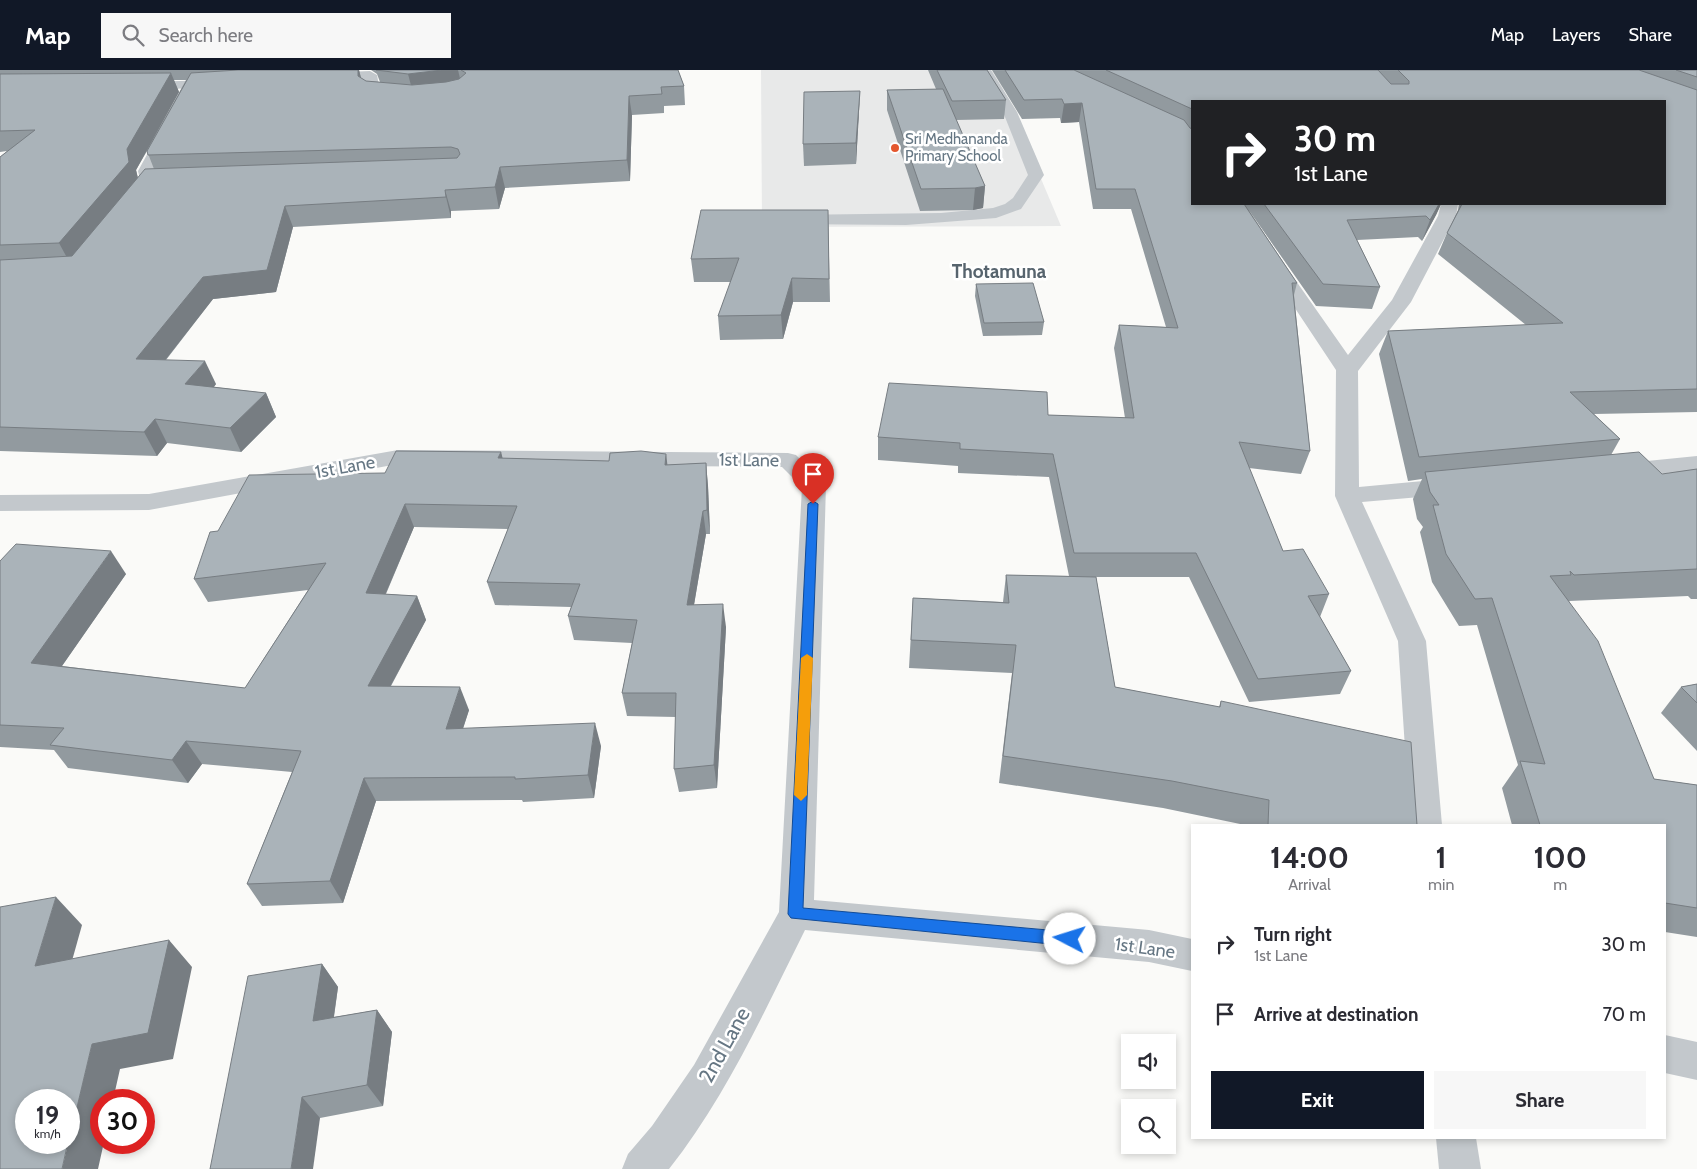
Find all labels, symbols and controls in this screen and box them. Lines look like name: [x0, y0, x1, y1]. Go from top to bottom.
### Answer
search box: [101, 13, 451, 58]
text: Map: [25, 21, 71, 50]
icon: search: [119, 21, 147, 49]
text: Search here: [159, 24, 253, 47]
text: Map: [1491, 24, 1524, 46]
text: Layers: [1552, 24, 1601, 46]
text: Share: [1629, 24, 1672, 46]
text: 30 m: [1294, 117, 1376, 160]
icon: right: [1211, 120, 1276, 185]
place label: Sri Medhananda Primary School: [905, 130, 1009, 165]
marker: Sri Medhananda Primary School: [889, 142, 901, 154]
text: 1st Lane: [1294, 160, 1368, 187]
district label: Thotamuna: [952, 260, 1047, 283]
street label: 1st Lane: [719, 448, 779, 472]
street label: 1st Lane: [313, 451, 377, 483]
pin: [792, 453, 834, 504]
icon: arrive: [799, 460, 827, 488]
text: 14:00: [1270, 839, 1349, 876]
text: 1: [1436, 839, 1447, 876]
text: 100: [1533, 839, 1587, 876]
text: Arrival: [1288, 875, 1331, 894]
text: min: [1428, 875, 1454, 894]
text: m: [1553, 875, 1567, 894]
position arrow: [1043, 912, 1095, 964]
text: Turn right: [1254, 923, 1332, 946]
icon: right: [1211, 930, 1239, 958]
street label: 1st Lane: [1114, 933, 1176, 963]
text: 30 m: [1602, 933, 1646, 956]
text: 1st Lane: [1254, 946, 1308, 965]
icon: arrive: [1211, 1000, 1239, 1028]
street label: 2nd Lane: [693, 1003, 755, 1087]
text: Arrive at destination: [1254, 1003, 1418, 1026]
text: 70 m: [1602, 1003, 1646, 1026]
map controls: [1121, 1034, 1176, 1154]
button: sound: [1121, 1034, 1176, 1089]
button: Exit: [1211, 1071, 1424, 1129]
button: Share: [1434, 1071, 1646, 1129]
speed limit sign: 30: [90, 1089, 155, 1154]
button: search: [1121, 1099, 1176, 1154]
text: 19: [36, 1100, 59, 1130]
text: km/h: [34, 1126, 61, 1141]

